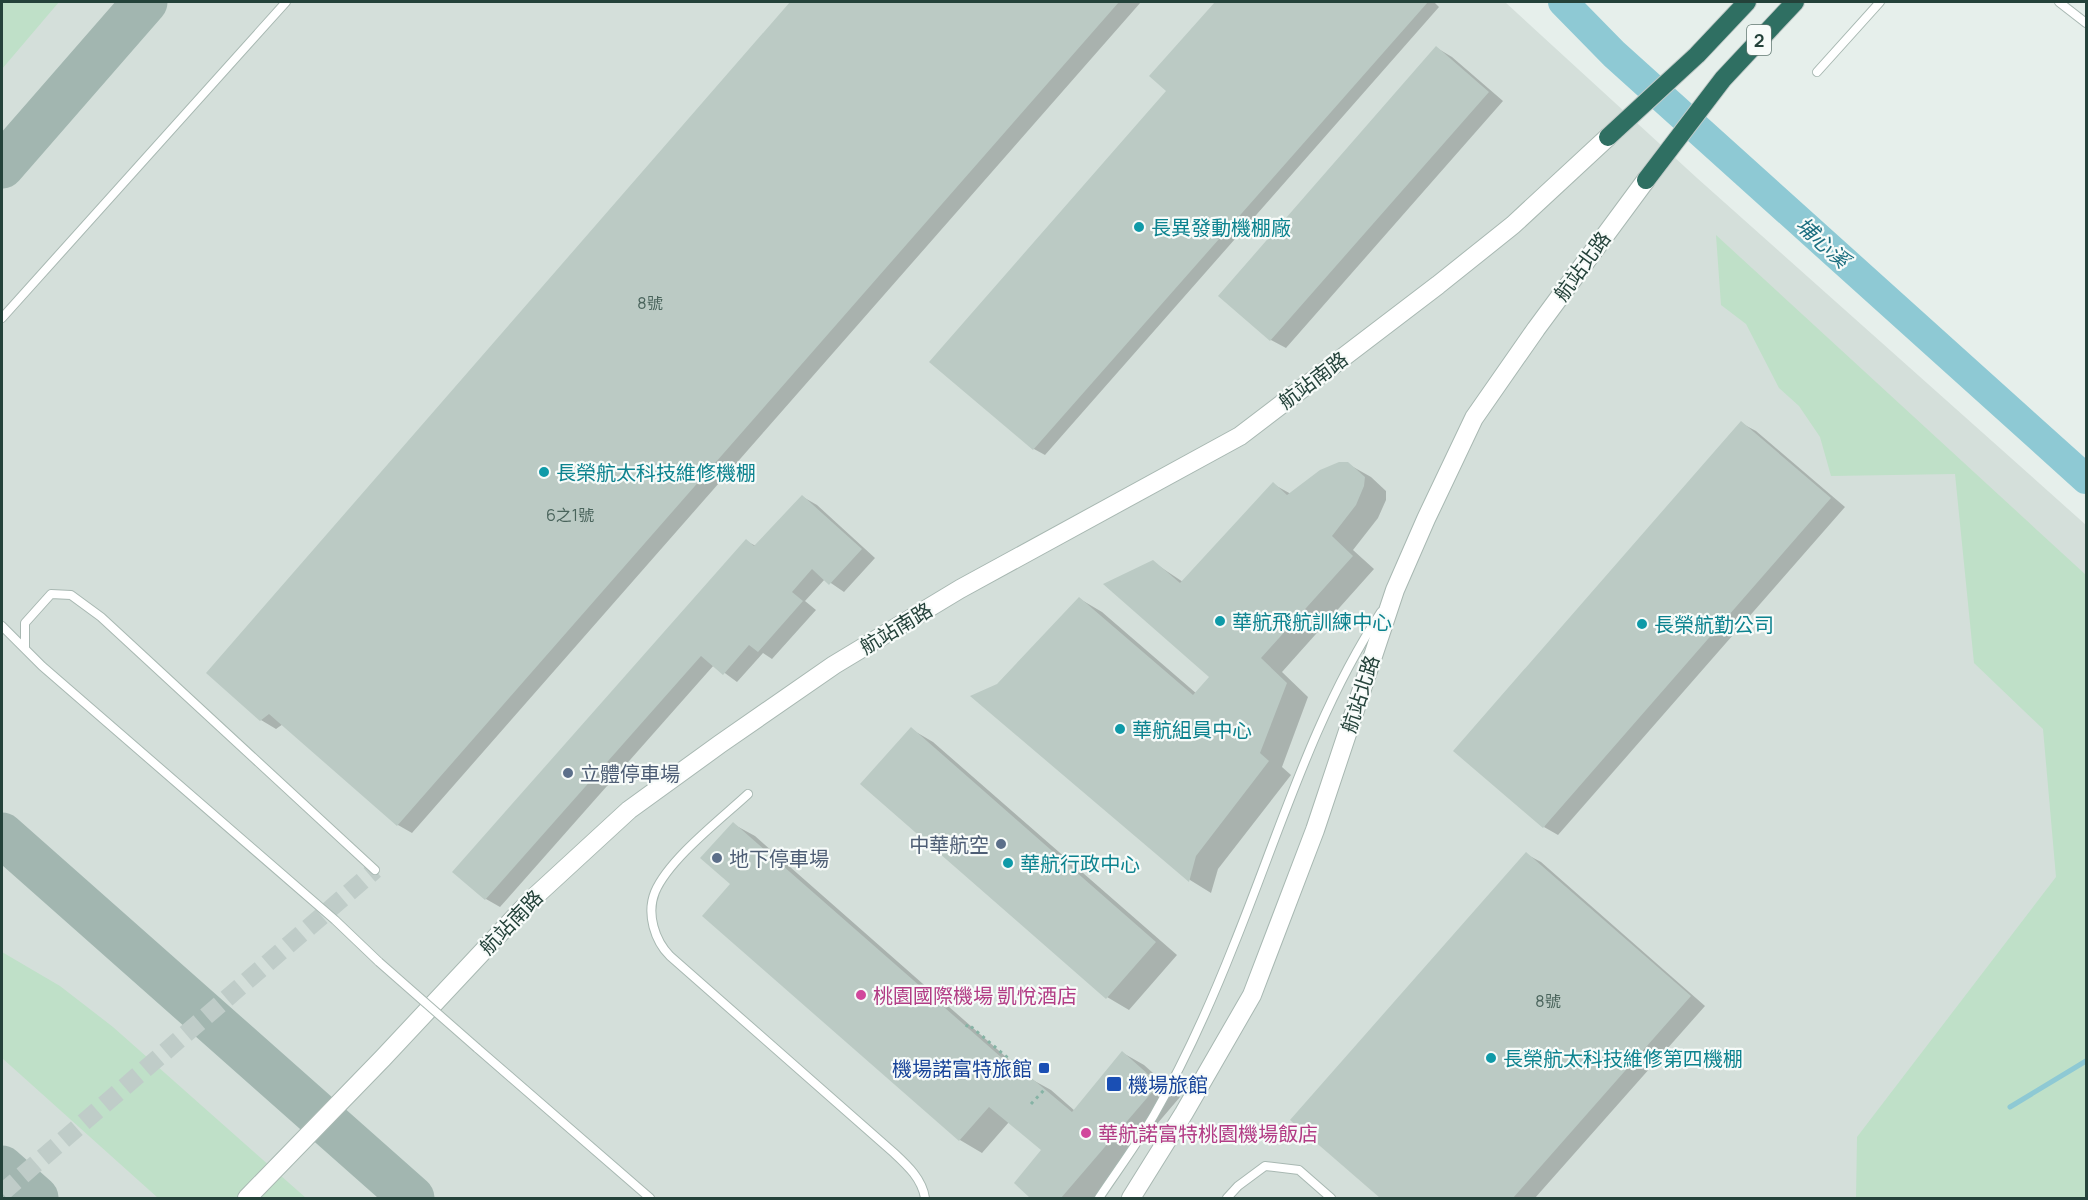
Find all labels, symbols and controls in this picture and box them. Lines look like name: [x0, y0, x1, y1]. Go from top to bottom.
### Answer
road number: 2: [1747, 25, 1771, 55]
water label: 埔心溪: [1790, 211, 1858, 275]
place label: 長異發動機棚廠: [1151, 214, 1291, 241]
marker: 長異發動機棚廠: [1132, 220, 1146, 234]
street label: 航站北路: [1548, 226, 1616, 306]
house number: 8號: [637, 292, 663, 314]
street label: 航站南路: [1273, 345, 1353, 415]
place label: 長榮航太科技維修機棚: [556, 459, 756, 486]
marker: 長榮航太科技維修機棚: [537, 465, 551, 479]
house number: 6之1號: [546, 504, 594, 526]
street label: 航站南路: [855, 596, 937, 660]
place label: 華航飛航訓練中心: [1232, 608, 1392, 635]
place label: 長榮航勤公司: [1654, 611, 1774, 638]
marker: 華航飛航訓練中心: [1213, 614, 1227, 628]
marker: 長榮航勤公司: [1635, 617, 1649, 631]
street label: 航站北路: [1335, 652, 1385, 736]
place label: 華航組員中心: [1132, 716, 1252, 743]
marker: 華航組員中心: [1113, 722, 1127, 736]
place label: 立體停車場: [580, 760, 680, 787]
marker: 立體停車場: [561, 766, 575, 780]
place label: 中華航空: [909, 831, 989, 858]
marker: 中華航空: [994, 837, 1008, 851]
place label: 地下停車場: [729, 845, 829, 872]
place label: 華航行政中心: [1020, 850, 1140, 877]
marker: 地下停車場: [710, 851, 724, 865]
marker: 華航行政中心: [1001, 856, 1015, 870]
street label: 航站南路: [474, 884, 548, 960]
place label: 桃園國際機場 凱悅酒店: [873, 982, 1077, 1009]
marker: 桃園國際機場 凱悅酒店: [854, 988, 868, 1002]
house number: 8號: [1535, 990, 1561, 1012]
place label: 長榮航太科技維修第四機棚: [1503, 1045, 1743, 1072]
marker: 長榮航太科技維修第四機棚: [1484, 1051, 1498, 1065]
place label: 機場諾富特旅館: [892, 1055, 1032, 1082]
marker: 機場諾富特旅館: [1037, 1061, 1051, 1075]
place label: 機場旅館: [1128, 1071, 1208, 1098]
marker: 機場旅館: [1105, 1075, 1123, 1093]
place label: 華航諾富特桃園機場飯店: [1098, 1120, 1318, 1147]
marker: 華航諾富特桃園機場飯店: [1079, 1126, 1093, 1140]

